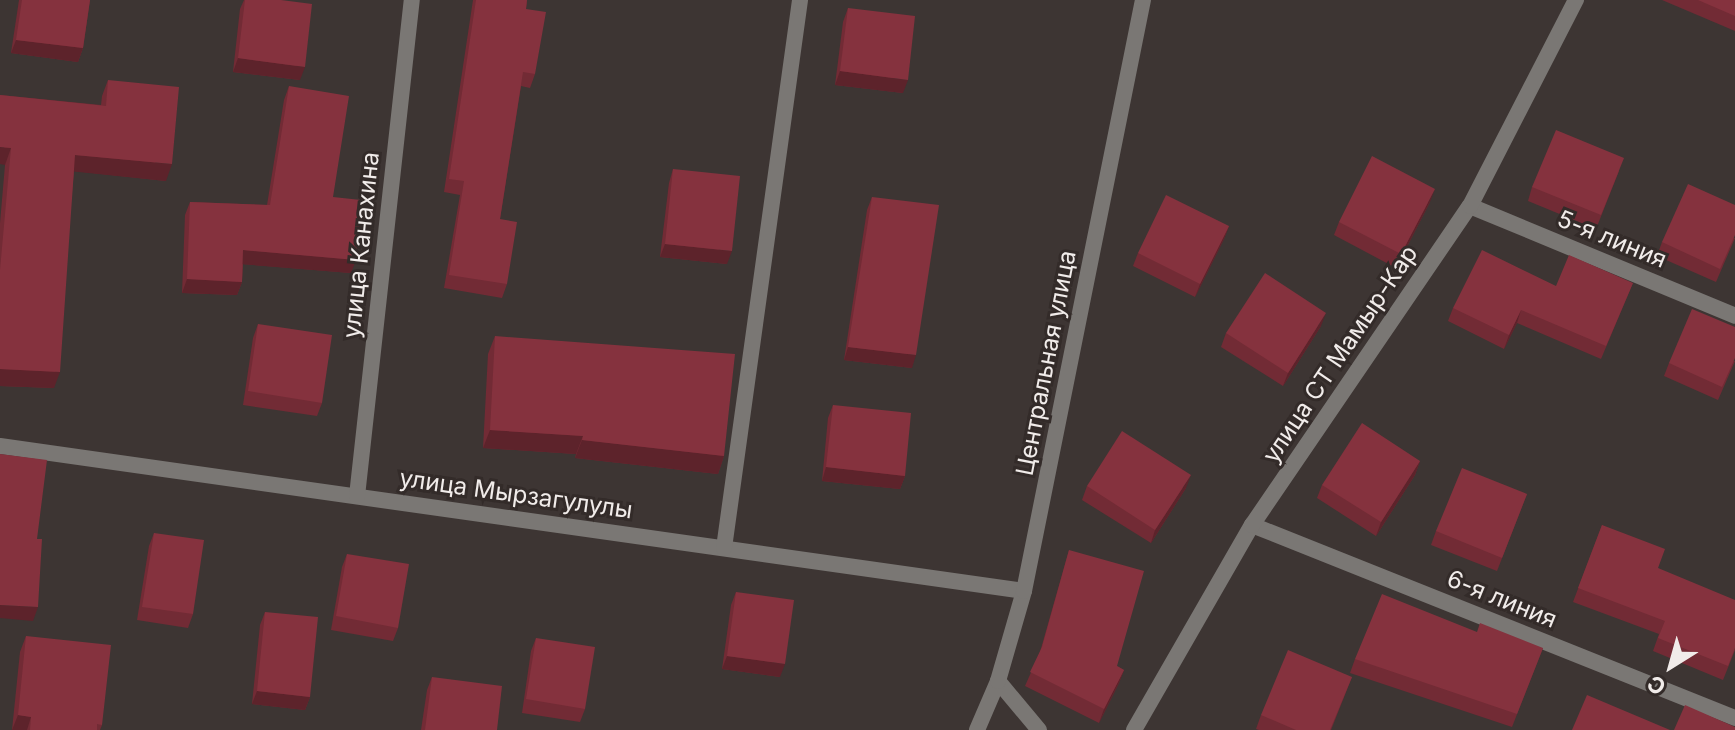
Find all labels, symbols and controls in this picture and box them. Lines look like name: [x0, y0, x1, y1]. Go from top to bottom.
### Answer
street label: улица Канахина: [337, 150, 385, 340]
street label: 5-я линия: [1553, 204, 1671, 274]
street label: улица СТ Мамыр-Кар: [1256, 240, 1424, 468]
street label: Центральная улица: [1010, 248, 1082, 478]
street label: улица Мырзагулулы: [398, 463, 634, 525]
street label: 6-я линия: [1443, 564, 1561, 634]
north arrow: [1631, 626, 1711, 706]
text: С: [1642, 670, 1671, 700]

